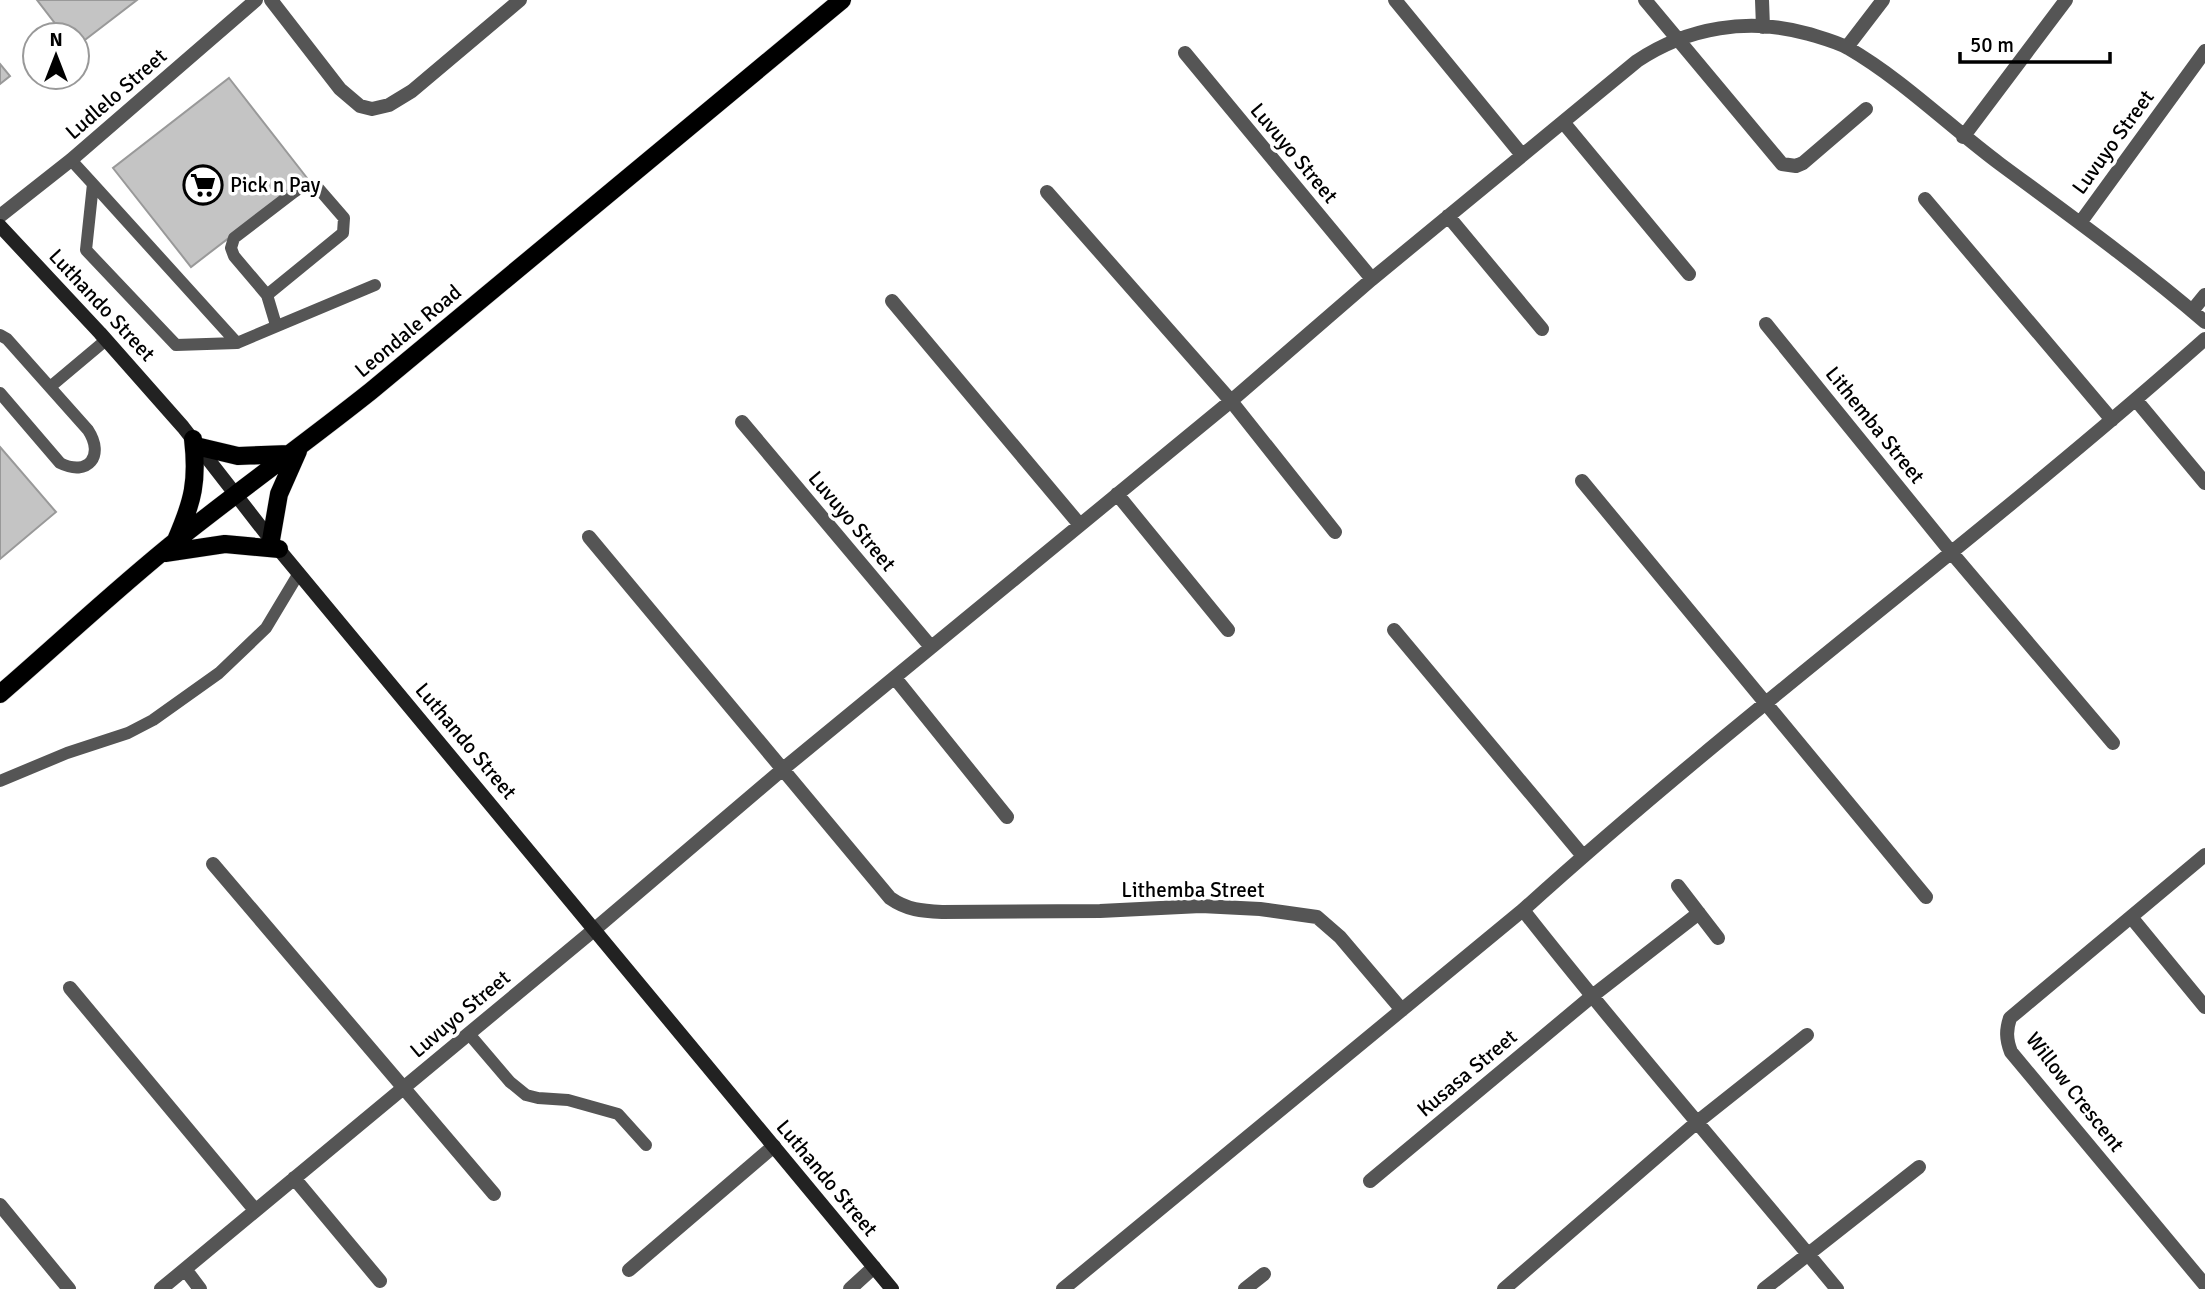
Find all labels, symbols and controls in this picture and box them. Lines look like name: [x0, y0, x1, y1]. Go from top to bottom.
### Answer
north arrow: [21, 21, 91, 91]
scale bar: [1960, 21, 2110, 65]
text: N: [49, 28, 63, 52]
text: 50 m: [1970, 32, 2014, 58]
street label: Ludlelo Street: [60, 43, 172, 145]
street label: Luvuyo Street: [2066, 85, 2160, 199]
street label: Luvuyo Street: [1245, 98, 1343, 208]
supermarket icon: Pick n Pay: [182, 164, 224, 206]
place label: Pick n Pay: [230, 172, 321, 198]
street label: Luthando Street: [43, 243, 161, 367]
street label: Leondale Road: [349, 279, 467, 383]
street label: Lithemba Street: [1820, 361, 1930, 489]
street label: Luvuyo Street: [803, 466, 901, 576]
street label: Luthando Street: [410, 677, 522, 805]
street label: Lithemba Street: [1121, 877, 1265, 903]
street label: Luvuyo Street: [405, 965, 515, 1063]
street label: Kusasa Street: [1412, 1024, 1522, 1122]
street label: Willow Crescent: [2020, 1027, 2130, 1157]
street label: Luthando Street: [771, 1114, 883, 1242]

